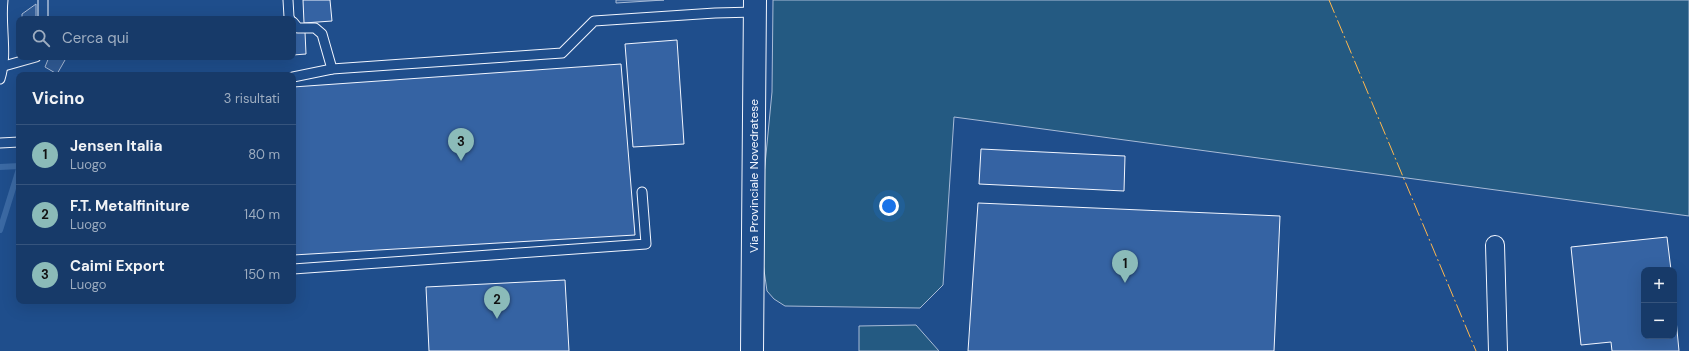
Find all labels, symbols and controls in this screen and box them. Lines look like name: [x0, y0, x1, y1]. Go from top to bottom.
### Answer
search box: [16, 16, 296, 60]
icon: search: [30, 27, 52, 49]
text: Cerca qui: [62, 28, 129, 48]
text: Vicino: [32, 87, 85, 109]
text: 3 risultati: [224, 90, 280, 107]
street label: Via Provinciale Novedratese: [746, 99, 762, 253]
pin: 3: [448, 128, 474, 161]
text: Jensen Italia: [70, 136, 162, 156]
text: 1: [43, 146, 47, 163]
text: 80 m: [248, 146, 280, 163]
text: Luogo: [70, 156, 106, 173]
text: F.T. Metalfiniture: [70, 196, 190, 216]
your location: [879, 196, 899, 216]
text: 2: [41, 206, 49, 223]
text: 140 m: [244, 206, 280, 223]
text: Luogo: [70, 216, 106, 233]
pin: 1: [1112, 250, 1138, 283]
text: Caimi Export: [70, 256, 165, 276]
text: 3: [41, 266, 49, 283]
text: 150 m: [244, 266, 280, 283]
map controls: [1641, 267, 1677, 339]
button: +: [1641, 267, 1677, 303]
text: Luogo: [70, 276, 106, 293]
pin: 2: [484, 286, 510, 319]
button: −: [1641, 303, 1677, 339]

